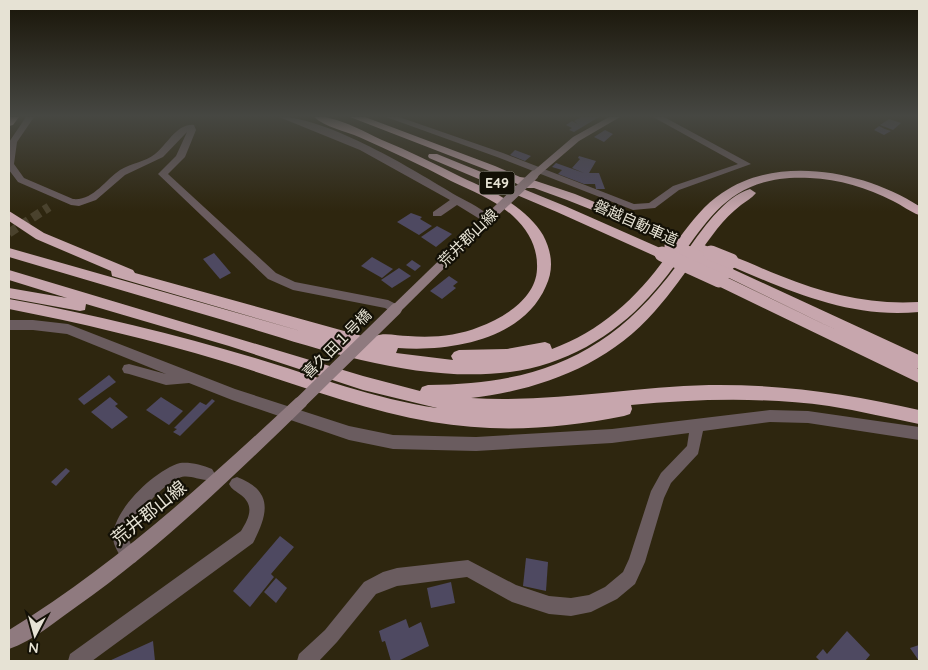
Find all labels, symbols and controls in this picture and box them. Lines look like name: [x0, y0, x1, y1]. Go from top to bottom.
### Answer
road number: E49: [480, 172, 514, 194]
street label: 磐越自動車道: [591, 196, 681, 250]
street label: 荒井郡山線: [434, 205, 501, 271]
street label: 喜久田１号橋: [298, 305, 375, 382]
street label: 荒井郡山線: [106, 475, 191, 550]
north arrow: [10, 610, 60, 660]
text: N: [28, 638, 40, 657]

